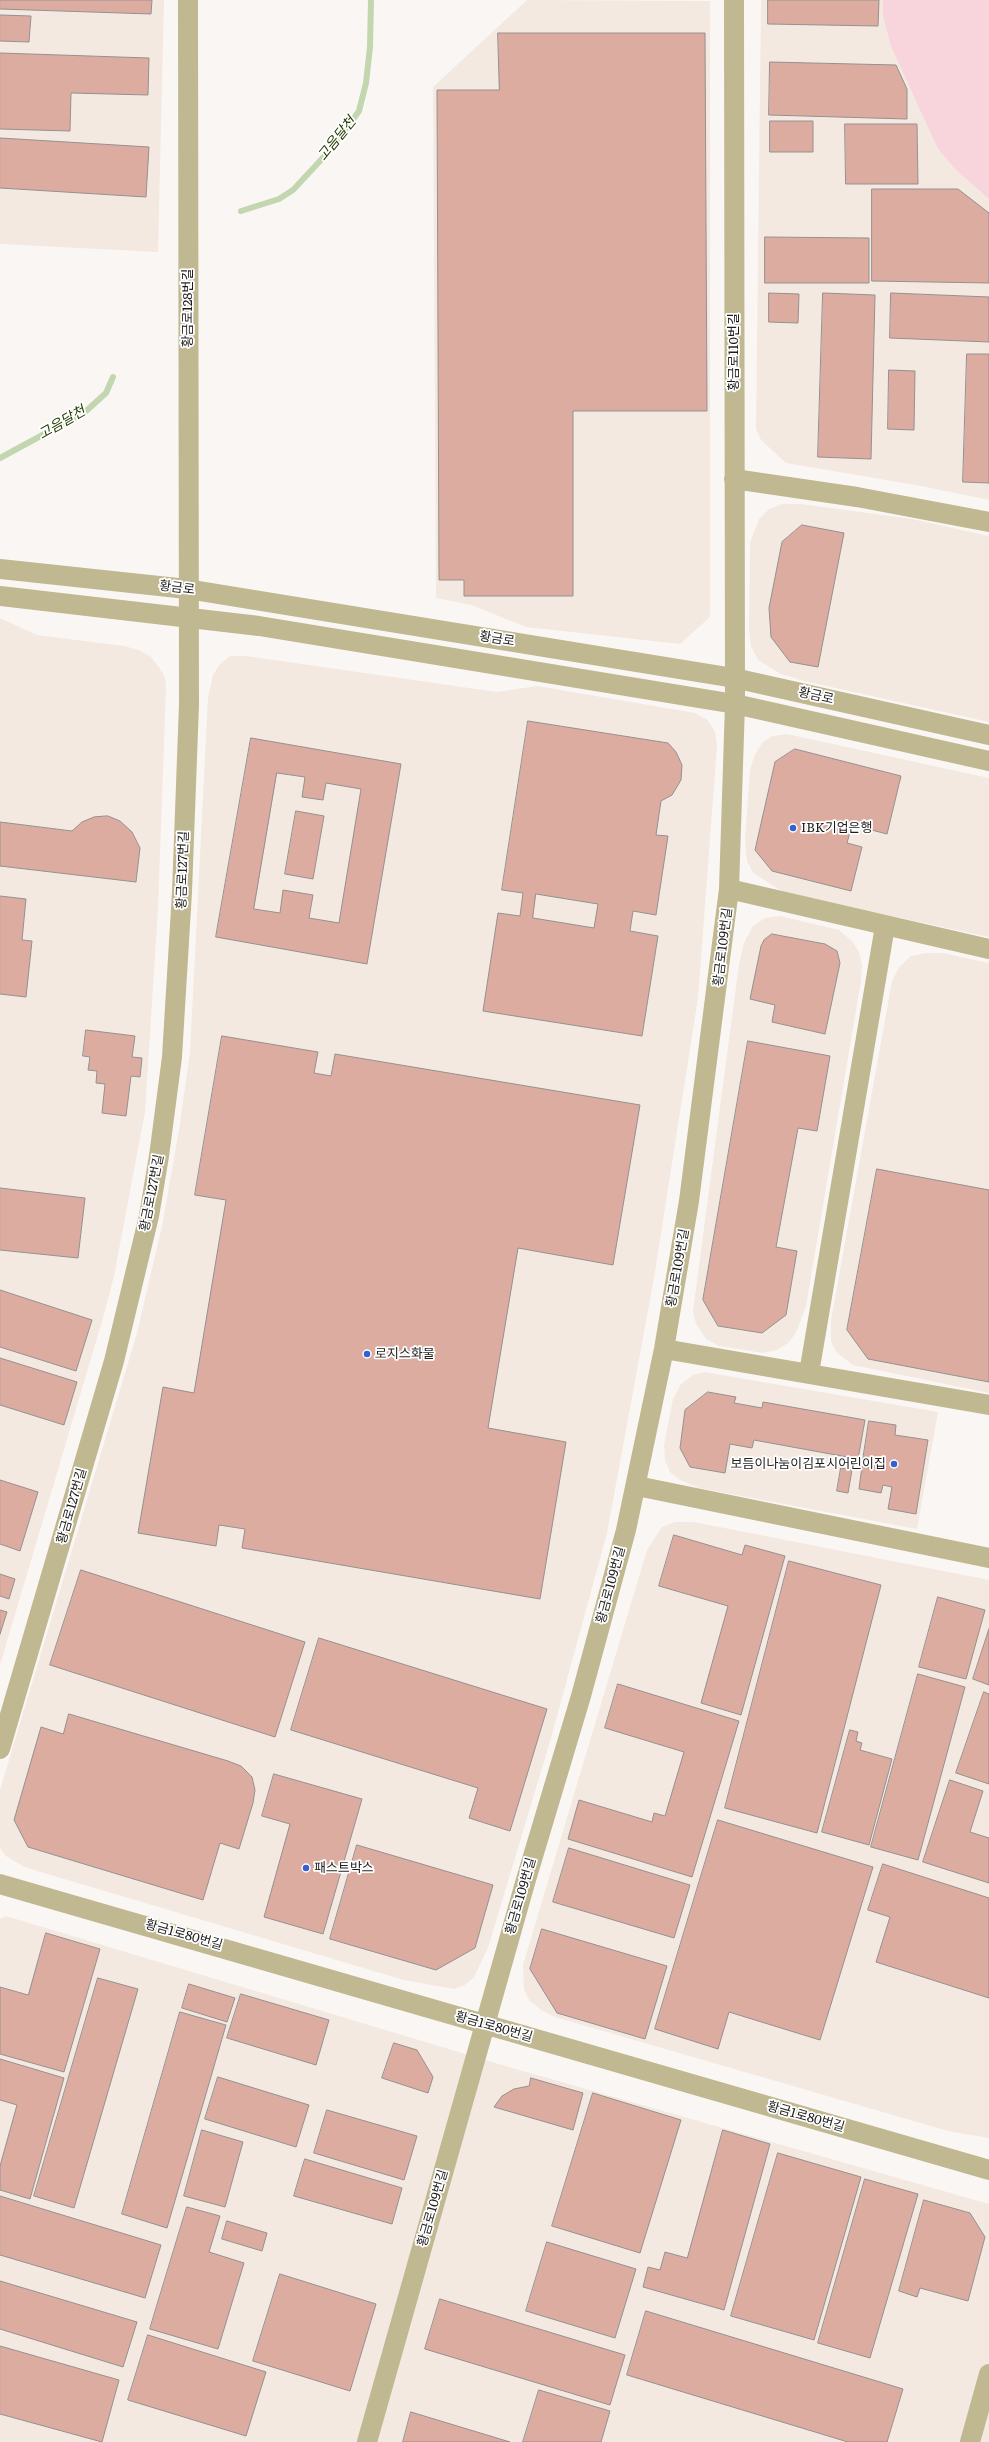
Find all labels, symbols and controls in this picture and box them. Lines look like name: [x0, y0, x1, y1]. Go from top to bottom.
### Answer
water label: 고음달천: [314, 114, 360, 164]
street label: 황금로128번길: [180, 269, 196, 347]
street label: 황금로110번길: [726, 313, 742, 391]
water label: 고음달천: [35, 403, 89, 443]
street label: 황금로: [158, 578, 196, 598]
street label: 황금로: [478, 628, 516, 650]
street label: 황금로: [797, 684, 835, 708]
place label: IBK기업은행: [801, 820, 873, 836]
marker: IBK기업은행: [788, 823, 798, 833]
street label: 황금로127번길: [174, 831, 192, 909]
street label: 황금로109번길: [710, 907, 736, 987]
street label: 황금로127번길: [137, 1153, 167, 1233]
street label: 황금로109번길: [663, 1228, 693, 1308]
place label: 로지스화물: [375, 1346, 435, 1362]
marker: 로지스화물: [362, 1349, 372, 1359]
place label: 보듬이나눔이김포시어린이집: [731, 1456, 886, 1472]
marker: 보듬이나눔이김포시어린이집: [889, 1459, 899, 1469]
street label: 황금로127번길: [54, 1466, 90, 1546]
street label: 황금로109번길: [593, 1545, 629, 1625]
street label: 황금로109번길: [503, 1856, 539, 1936]
place label: 패스트박스: [314, 1860, 374, 1876]
marker: 패스트박스: [301, 1863, 311, 1873]
street label: 황금1로80번길: [144, 1917, 224, 1953]
street label: 황금1로80번길: [454, 2009, 534, 2045]
street label: 황금1로80번길: [766, 2099, 846, 2135]
street label: 황금로109번길: [415, 2168, 451, 2248]

